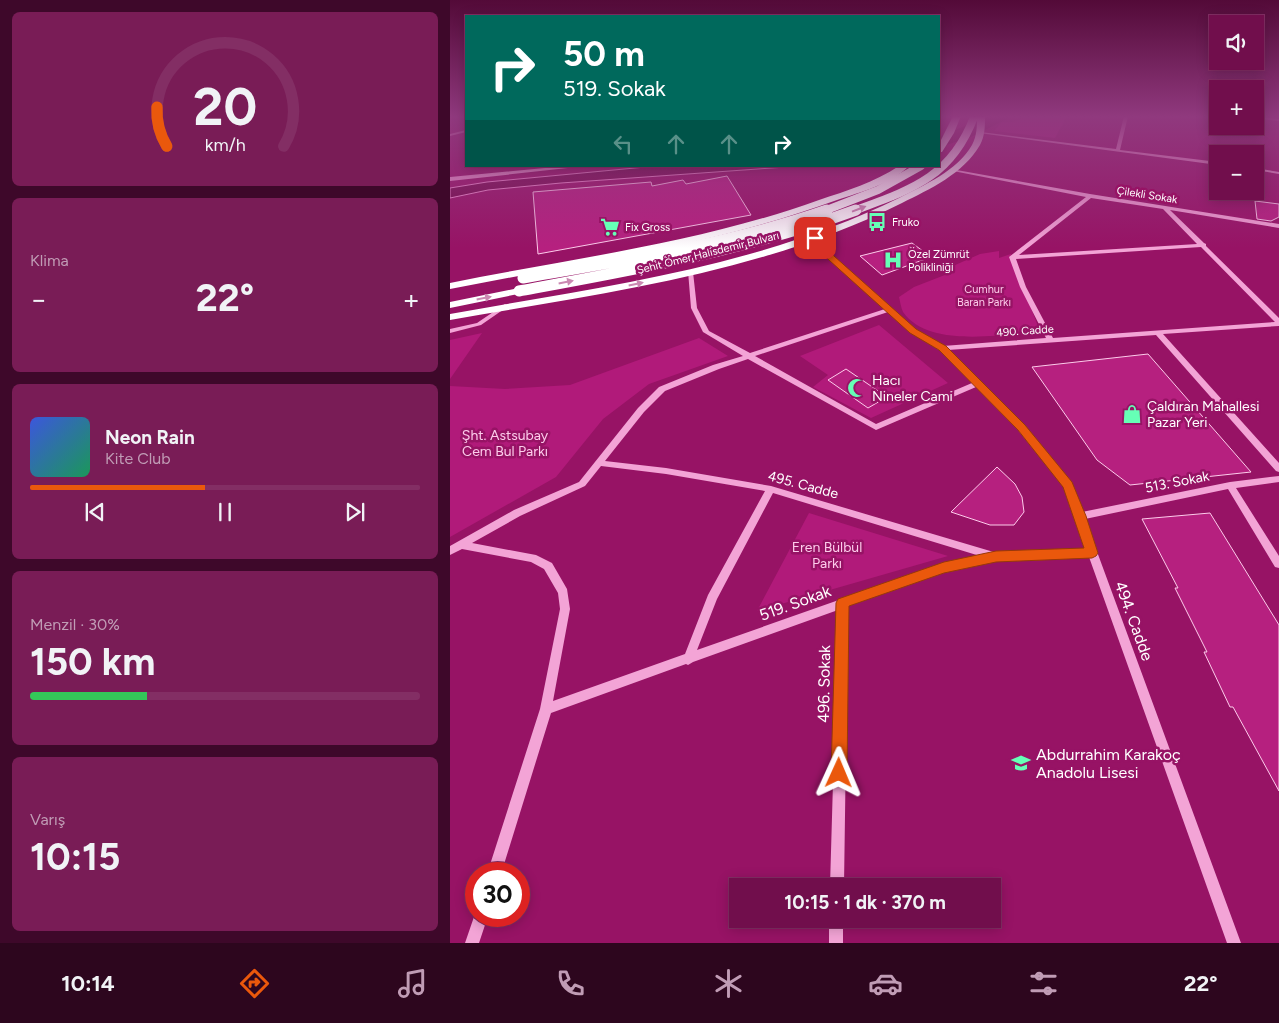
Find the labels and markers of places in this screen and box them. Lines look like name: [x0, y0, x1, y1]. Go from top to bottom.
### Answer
bus stop icon: Fruko: [866, 211, 888, 233]
supermarket icon: Fix Gross: [599, 216, 621, 238]
place label: Fruko: [892, 216, 919, 229]
pin: [794, 217, 836, 259]
place label: Fix Gross: [625, 221, 670, 234]
place label: Özel Zümrüt Polikliniği: [908, 247, 970, 274]
hospital icon: Özel Zümrüt Polikliniği: [882, 249, 904, 271]
place label: Hacı Nineler Cami: [872, 372, 953, 405]
mosque icon: Hacı Nineler Cami: [846, 377, 868, 399]
place label: Çaldıran Mahallesi Pazar Yeri: [1147, 398, 1259, 431]
shop icon: Çaldıran Mahallesi Pazar Yeri: [1121, 403, 1143, 425]
place label: Abdurrahim Karakoç Anadolu Lisesi: [1036, 745, 1181, 782]
school or university icon: Abdurrahim Karakoç Anadolu Lisesi: [1010, 752, 1032, 774]

